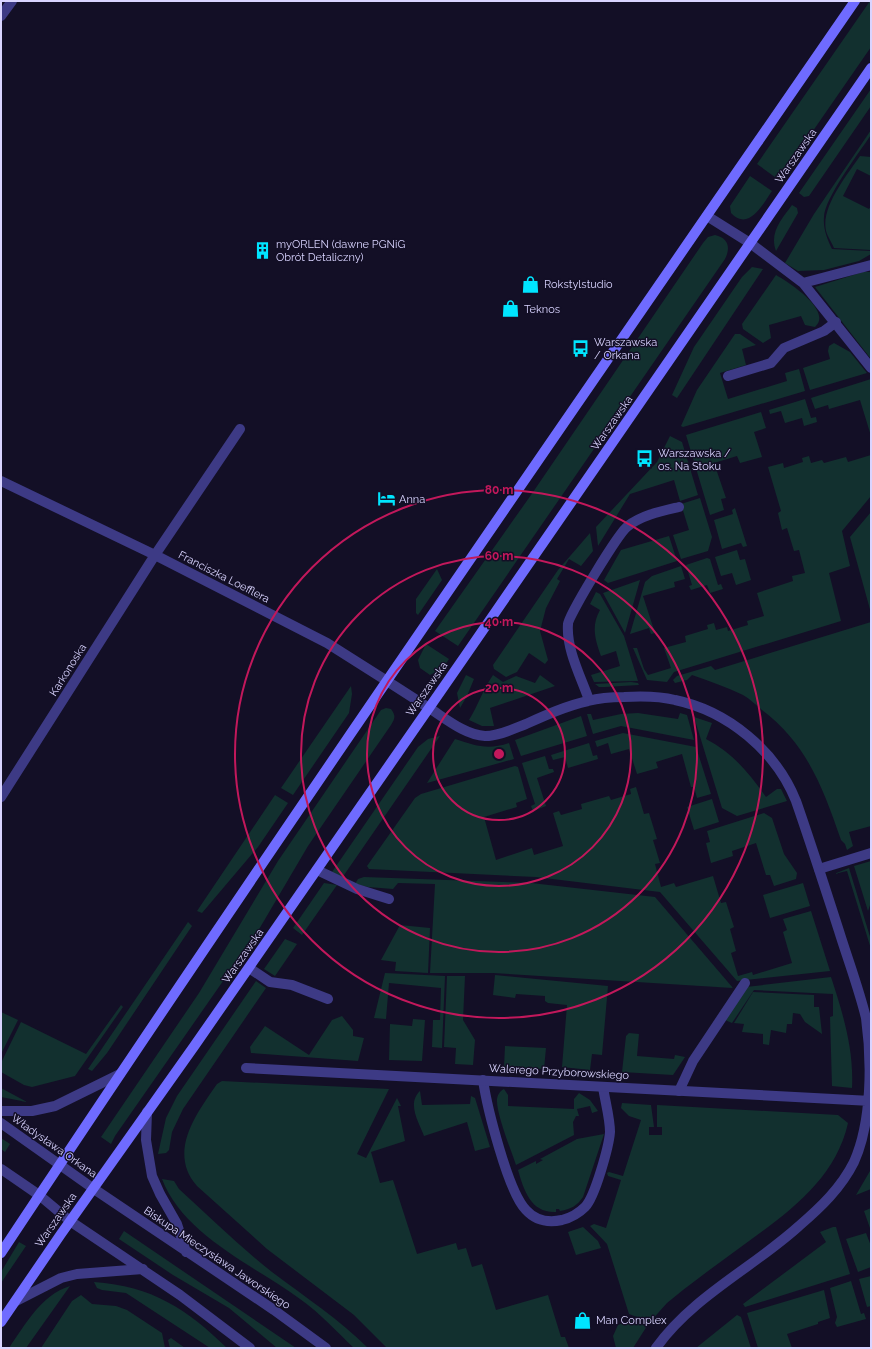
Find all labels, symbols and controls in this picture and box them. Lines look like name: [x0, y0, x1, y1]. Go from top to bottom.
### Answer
street label: Warszawska: [773, 126, 819, 186]
place label: myORLEN (dawne PGNiG Obrót Detaliczny): [276, 238, 405, 264]
building icon: myORLEN (dawne PGNiG Obrót Detaliczny): [253, 240, 273, 260]
shop icon: Rokstylstudio: [521, 274, 541, 294]
place label: Rokstylstudio: [544, 278, 613, 291]
shop icon: Teknos: [501, 299, 521, 319]
place label: Teknos: [524, 303, 560, 316]
place label: Warszawska / Orkana: [594, 336, 657, 362]
bus stop icon: Warszawska / Orkana: [571, 338, 591, 358]
street label: Warszawska: [589, 393, 635, 453]
place label: Warszawska / os. Na Stoku: [658, 447, 731, 473]
bus stop icon: Warszawska / os. Na Stoku: [635, 449, 655, 469]
text: 80 m: [485, 483, 513, 497]
hotel icon: Anna: [376, 489, 396, 509]
place label: Anna: [399, 493, 425, 506]
street label: Franciszka Loefflera: [176, 548, 272, 606]
text: 60 m: [485, 549, 513, 563]
text: 40 m: [485, 615, 513, 629]
street label: Karkonoska: [47, 641, 89, 699]
street label: Warszawska: [404, 659, 450, 719]
text: 20 m: [485, 681, 513, 695]
centre of rings: [492, 747, 506, 761]
street label: Warszawska: [220, 926, 266, 986]
street label: Walerego Przyborowskiego: [489, 1062, 630, 1082]
street label: Władysława Orkana: [9, 1112, 99, 1180]
street label: Warszawska: [33, 1190, 79, 1250]
street label: Biskupa Mieczysława Jaworskiego: [141, 1204, 293, 1312]
shop icon: Man Complex: [573, 1310, 593, 1330]
place label: Man Complex: [596, 1314, 667, 1327]

